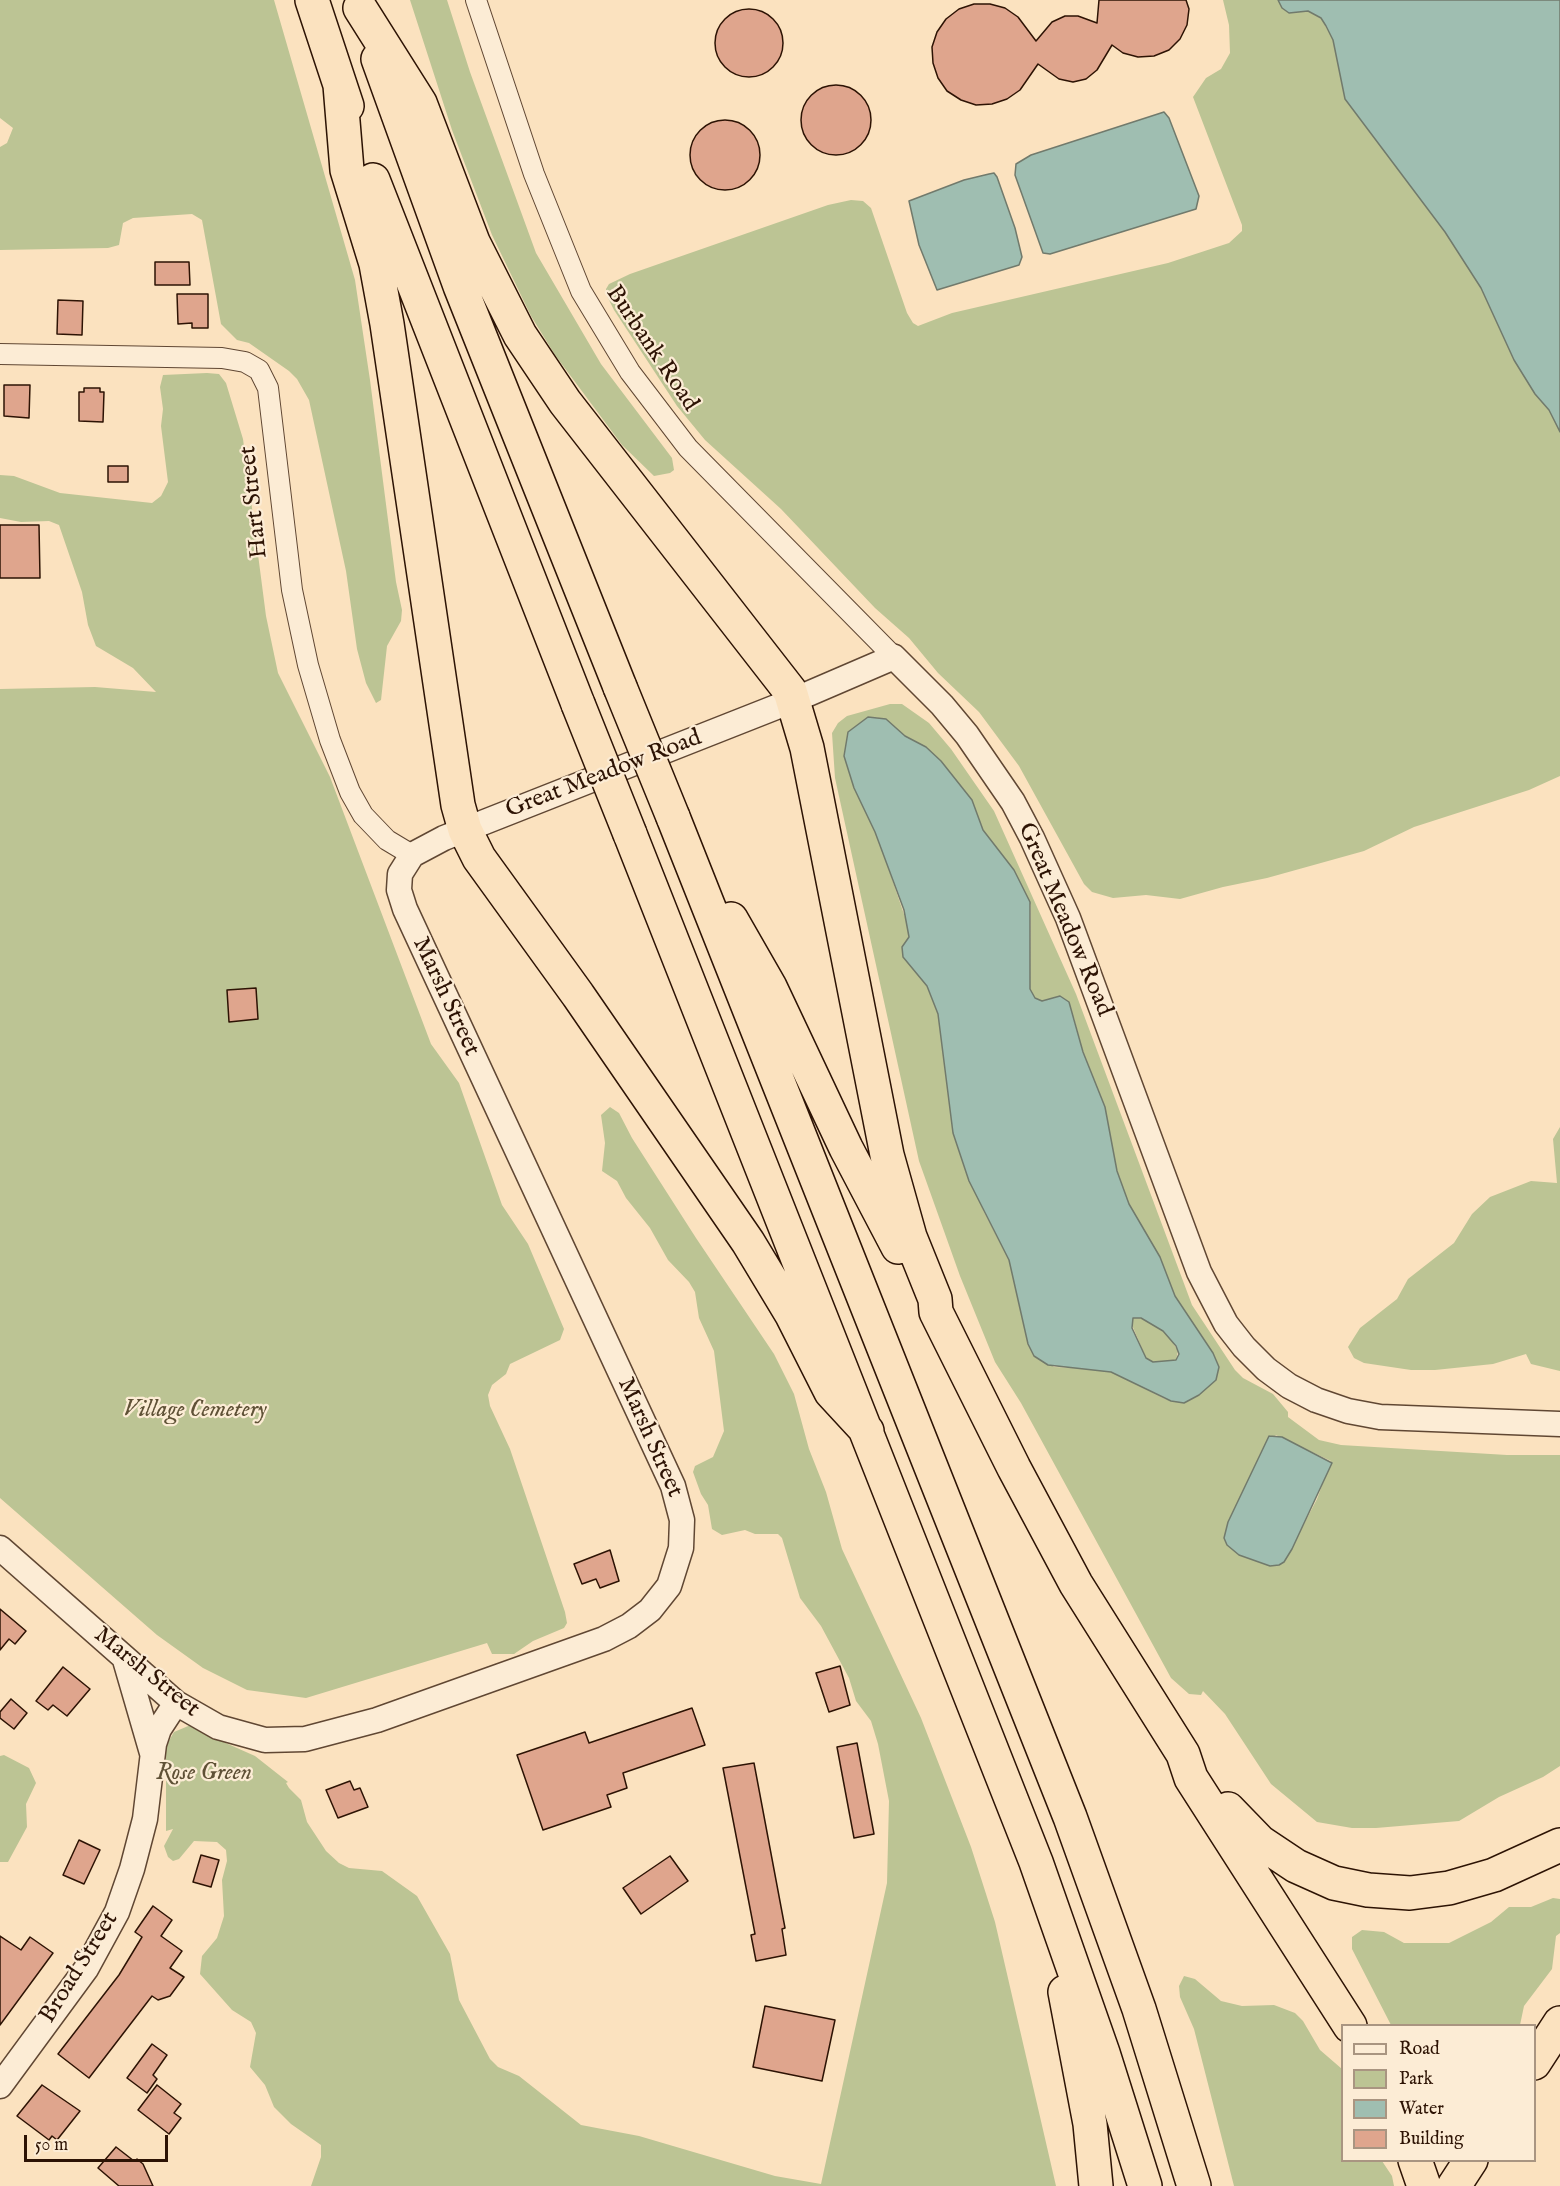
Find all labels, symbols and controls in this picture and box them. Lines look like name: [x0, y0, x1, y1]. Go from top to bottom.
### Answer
street label: Burbank Road: [598, 281, 704, 417]
street label: Hart Street: [235, 444, 275, 560]
street label: Great Meadow Road: [502, 724, 706, 826]
street label: Great Meadow Road: [1010, 819, 1118, 1021]
street label: Marsh Street: [405, 933, 485, 1061]
street label: Marsh Street: [610, 1374, 688, 1502]
park label: Village Cemetery: [123, 1397, 267, 1425]
street label: Marsh Street: [87, 1622, 205, 1724]
park label: Rose Green: [156, 1760, 252, 1788]
street label: Broad Street: [34, 1907, 126, 2029]
legend: [1341, 2024, 1536, 2162]
text: Road: [1399, 2038, 1440, 2061]
text: Park: [1399, 2068, 1433, 2091]
text: Water: [1399, 2098, 1444, 2121]
scale bar: [27, 2123, 171, 2161]
text: Building: [1399, 2128, 1464, 2151]
text: 50 m: [35, 2134, 68, 2157]

